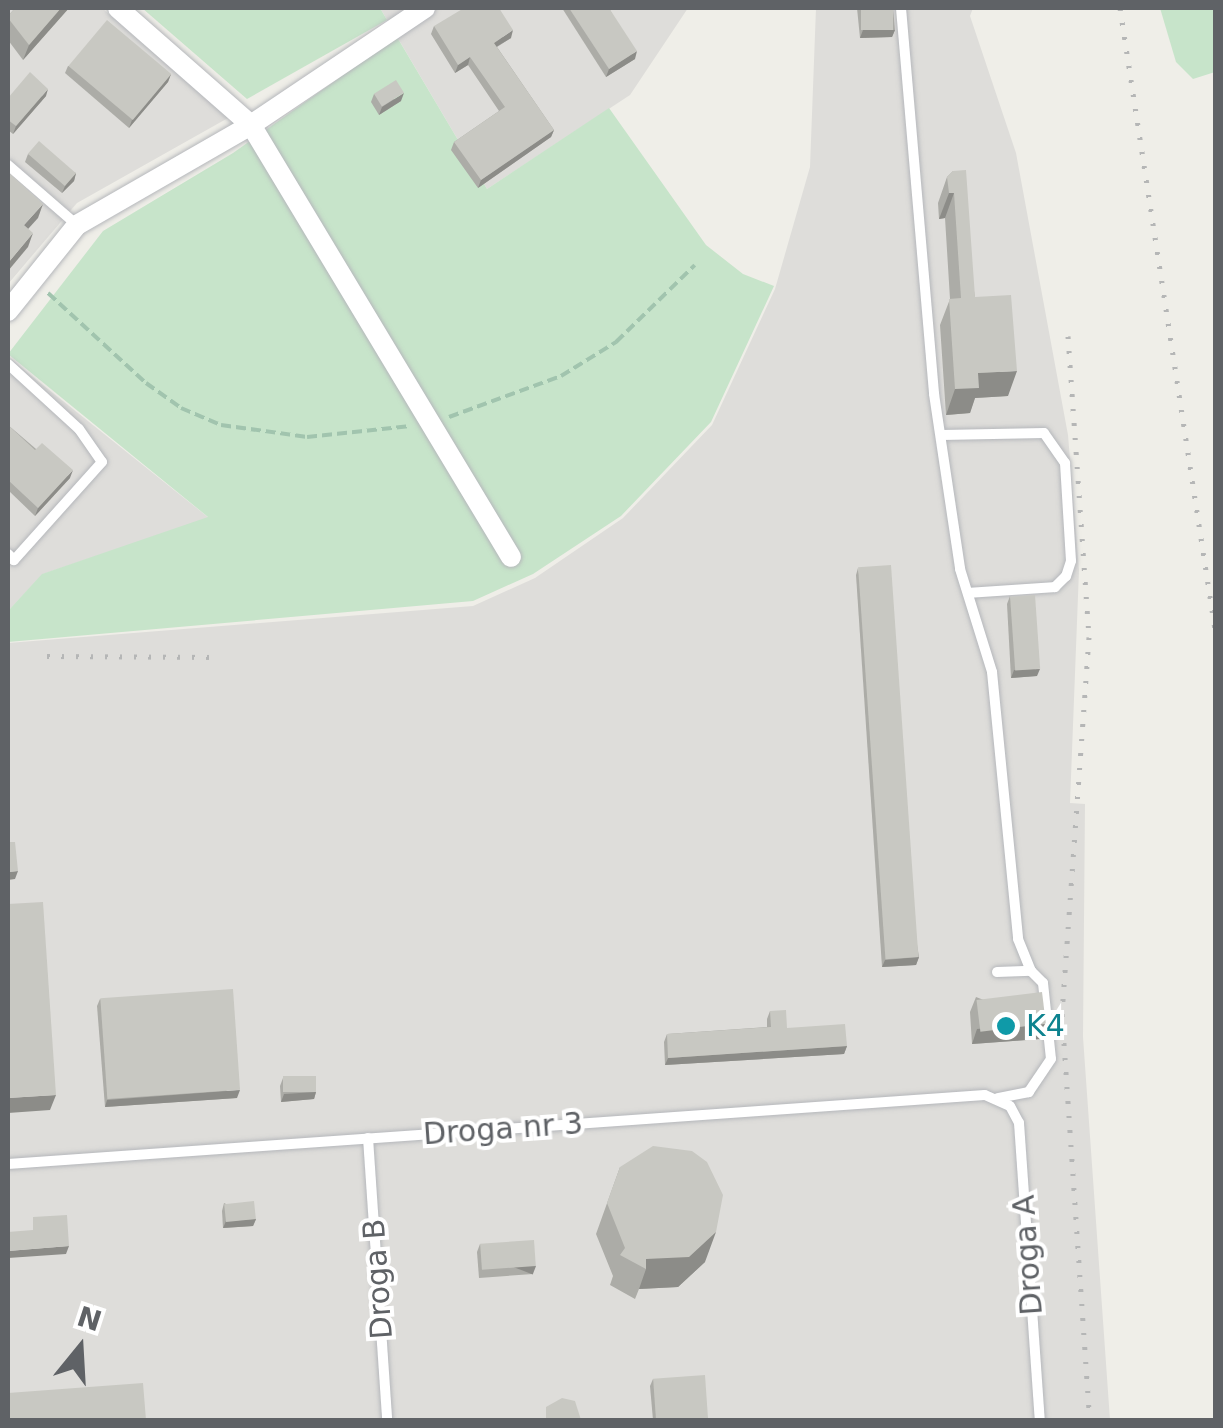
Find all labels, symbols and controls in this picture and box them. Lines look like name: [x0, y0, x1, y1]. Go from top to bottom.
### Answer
place label: K4: [1026, 1008, 1065, 1044]
marker: K4: [995, 1015, 1017, 1037]
street label: Droga nr 3: [422, 1105, 584, 1153]
street label: Droga A: [1006, 1194, 1050, 1316]
street label: Droga B: [356, 1218, 400, 1340]
north arrow: [30, 1298, 130, 1398]
text: N: [73, 1300, 106, 1338]

